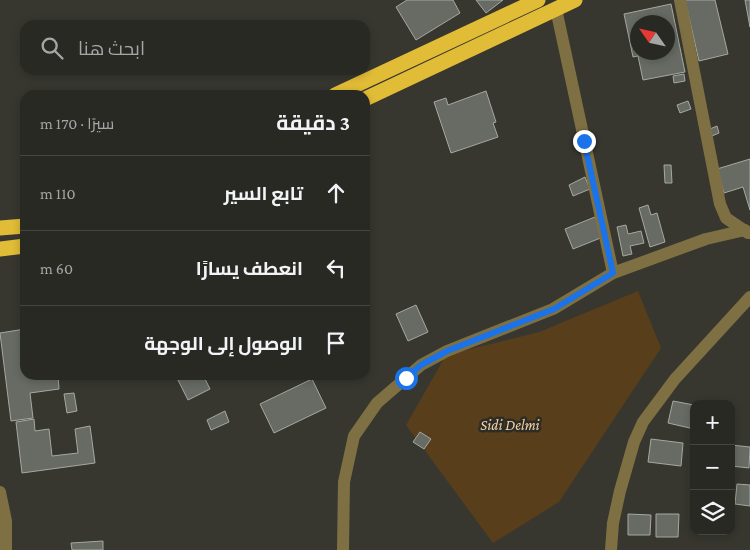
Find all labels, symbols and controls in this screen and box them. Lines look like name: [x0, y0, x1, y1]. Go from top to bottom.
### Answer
north arrow: [630, 15, 675, 60]
search box: [20, 20, 370, 75]
icon: search: [38, 34, 66, 62]
text: ابحث هنا: [78, 38, 145, 59]
text: 3 دقيقة: [276, 111, 350, 135]
text: سيرًا · 170 m: [40, 115, 114, 132]
route end: [573, 130, 596, 153]
icon: ahead: [322, 179, 350, 207]
text: تابع السير: [224, 183, 303, 204]
text: 110 m: [40, 185, 76, 202]
icon: left: [322, 254, 350, 282]
text: انعطف يسارًا: [196, 258, 303, 279]
text: 60 m: [40, 260, 73, 277]
icon: arrive: [322, 329, 350, 357]
text: الوصول إلى الوجهة: [144, 333, 303, 354]
route start: [395, 367, 418, 390]
map controls: [690, 400, 735, 535]
button: +: [690, 400, 735, 445]
park label: Sidi Delmi: [480, 417, 541, 433]
button: −: [690, 445, 735, 490]
button: layers: [690, 490, 735, 535]

